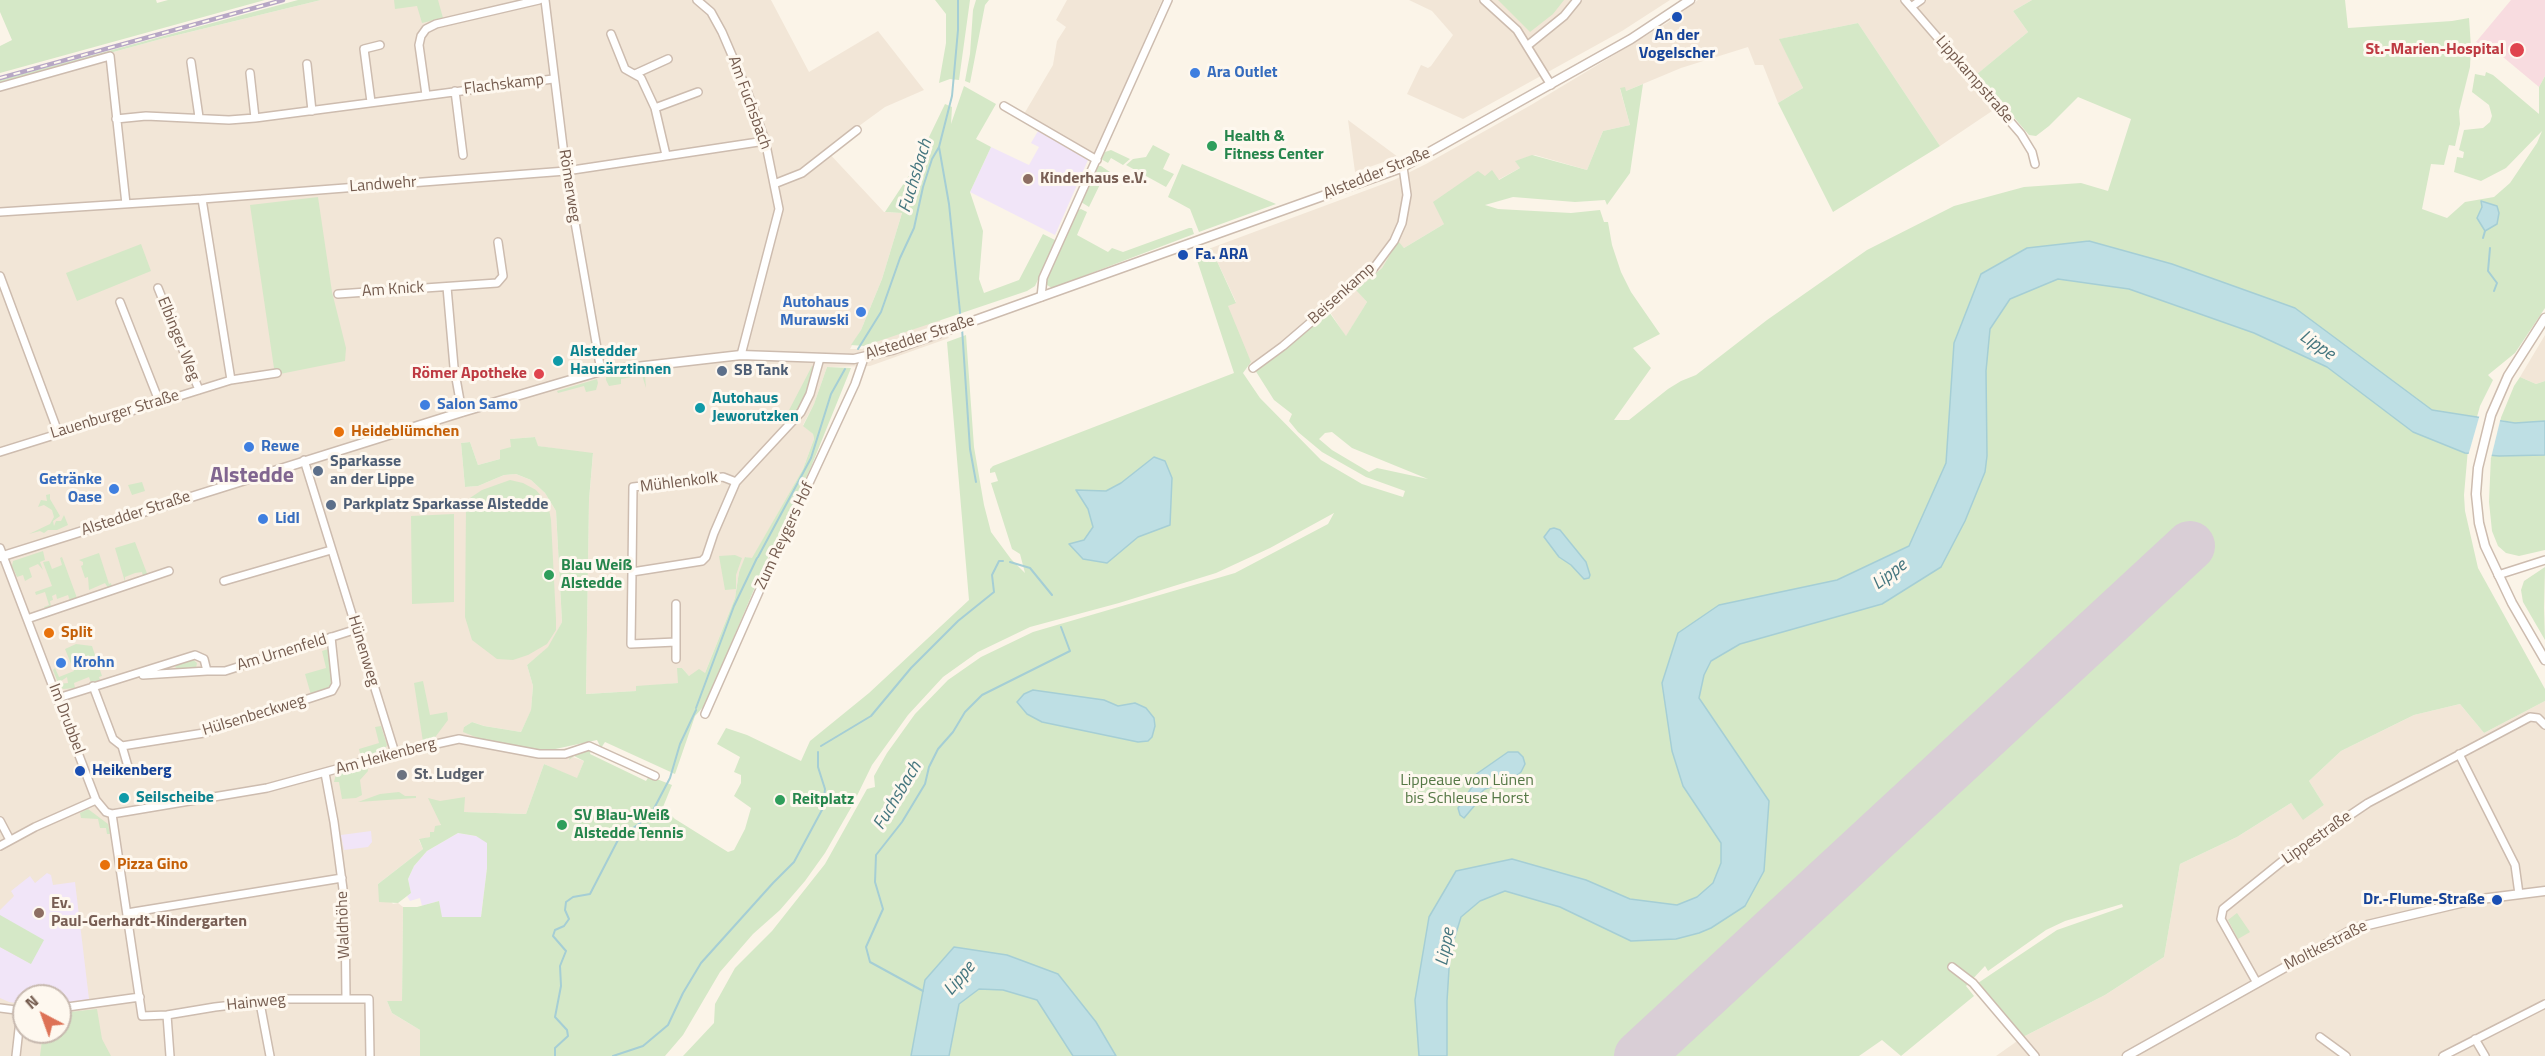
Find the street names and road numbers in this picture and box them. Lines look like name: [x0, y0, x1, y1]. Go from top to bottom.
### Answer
street label: Lippkampstraße: [1931, 32, 2017, 128]
street label: Am Fuchsbach: [723, 54, 775, 152]
street label: Flachskamp: [463, 71, 545, 99]
street label: Alstedder Straße: [1321, 144, 1433, 204]
street label: Römerweg: [554, 148, 584, 224]
street label: Landwehr: [349, 173, 417, 197]
street label: Beisenkamp: [1305, 259, 1379, 329]
street label: Am Knick: [361, 278, 425, 302]
street label: Elbinger Weg: [153, 294, 203, 384]
street label: Alstedder Straße: [863, 311, 977, 365]
street label: Lauenburger Straße: [48, 386, 182, 444]
street label: Mühlenkolk: [639, 469, 719, 497]
street label: Zum Reygers Hof: [752, 479, 818, 593]
street label: Alstedder Straße: [79, 487, 193, 541]
street label: Hünenweg: [343, 613, 383, 689]
street label: Am Urnenfeld: [235, 630, 329, 676]
street label: Im Drubbel: [44, 681, 88, 757]
street label: Hülsenbeckweg: [200, 691, 308, 741]
street label: Am Heikenberg: [334, 734, 438, 780]
street label: Lippestraße: [2279, 807, 2355, 869]
street label: Waldhöhe: [333, 891, 355, 959]
street label: Moltkestraße: [2281, 917, 2371, 975]
street label: Hainweg: [226, 990, 286, 1016]

